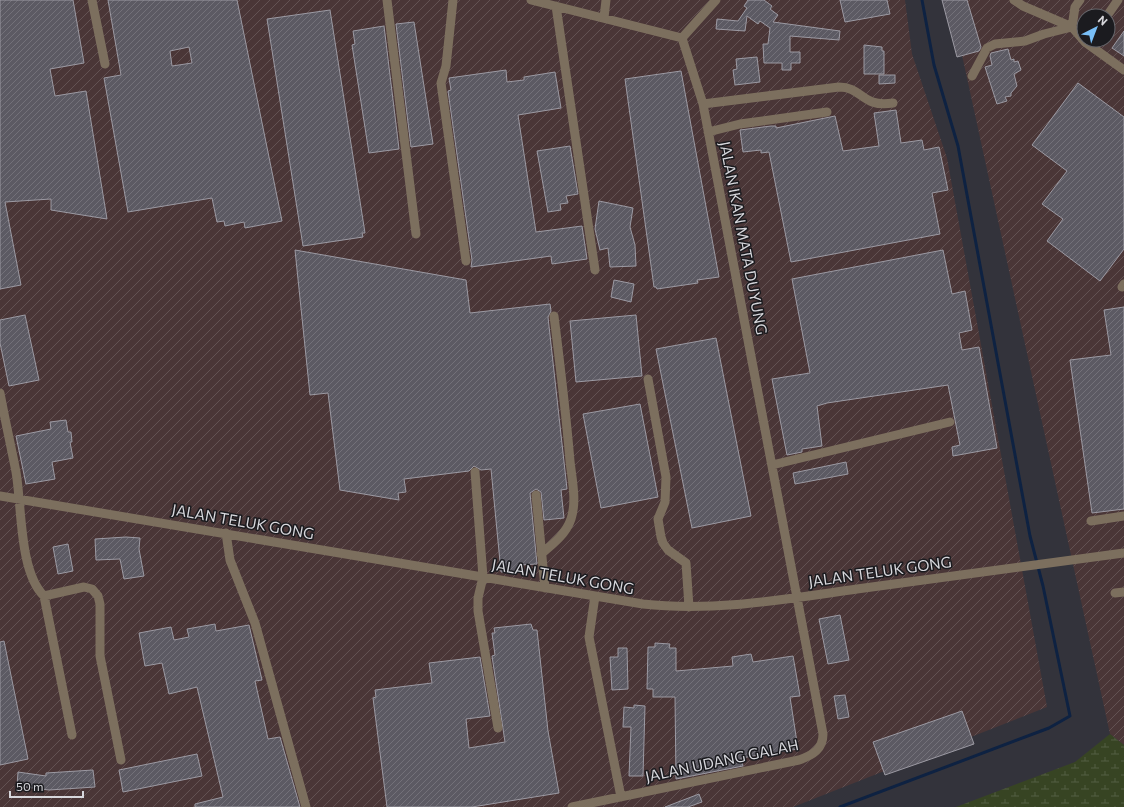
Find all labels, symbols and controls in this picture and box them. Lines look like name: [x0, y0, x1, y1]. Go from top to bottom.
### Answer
north arrow: [1076, 8, 1116, 48]
text: N: [1096, 13, 1110, 28]
street label: JALAN IKAN MATA DUYUNG: [716, 140, 772, 336]
street label: JALAN TELUK GONG: [171, 500, 316, 542]
street label: JALAN TELUK GONG: [807, 552, 953, 590]
street label: JALAN TELUK GONG: [491, 555, 636, 597]
street label: JALAN UDANG GALAH: [643, 735, 800, 785]
scale bar: [10, 773, 83, 799]
text: 50 m: [16, 779, 44, 793]

